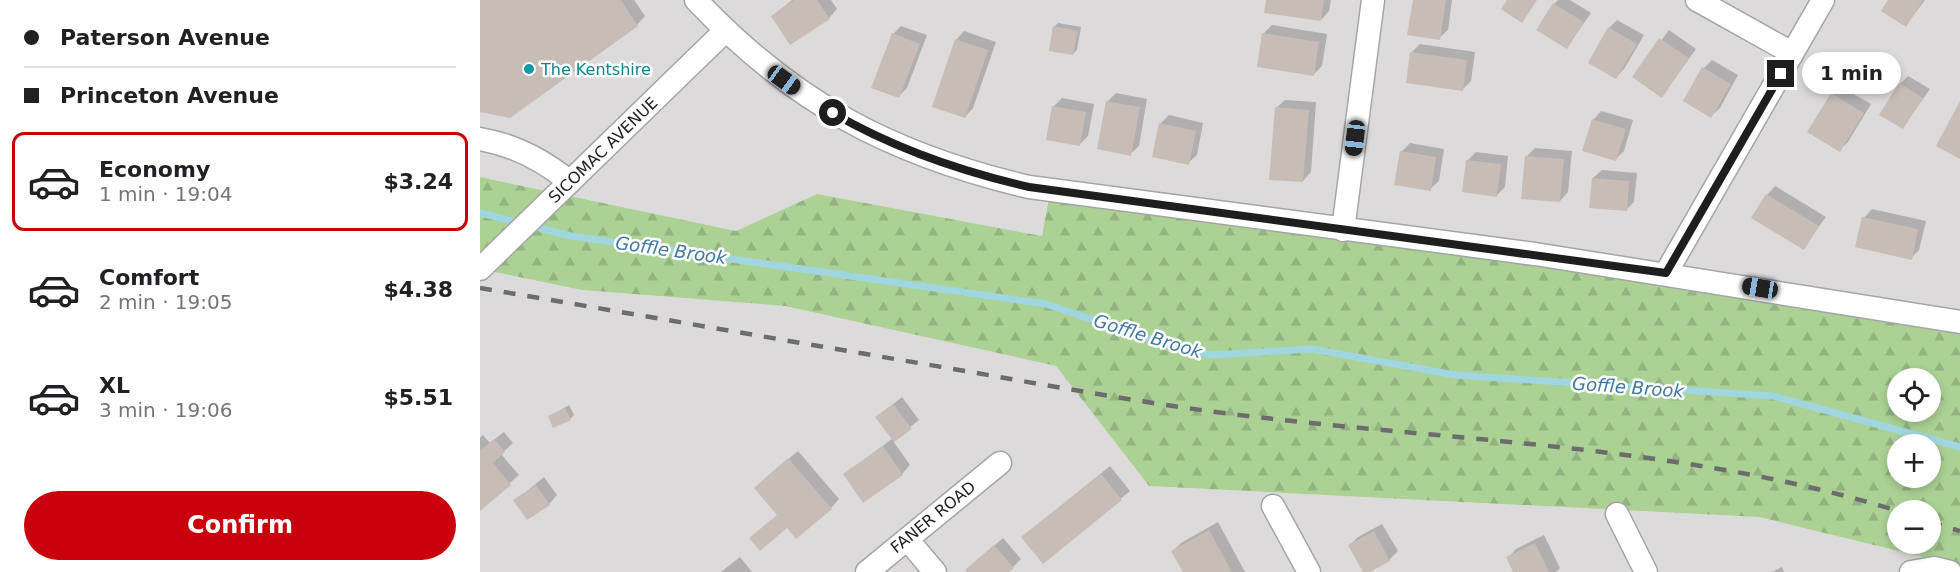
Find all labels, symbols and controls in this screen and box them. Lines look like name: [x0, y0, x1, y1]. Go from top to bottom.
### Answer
text: Paterson Avenue: [60, 25, 270, 50]
callout: 1 min: [1802, 53, 1901, 95]
place label: The Kentshire: [540, 60, 651, 79]
route end: [1767, 60, 1794, 87]
text: 1 min: [1820, 61, 1883, 85]
marker: The Kentshire: [522, 62, 536, 76]
car: [764, 62, 804, 98]
text: Princeton Avenue: [60, 83, 279, 108]
street label: SICOMAC AVENUE: [545, 93, 661, 207]
route start: [819, 99, 846, 126]
car: [1344, 119, 1366, 157]
icon: car: [27, 155, 81, 209]
text: Economy: [99, 157, 210, 182]
text: $3.24: [383, 169, 453, 194]
text: 1 min · 19:04: [99, 182, 233, 206]
water label: Goffle Brook: [614, 232, 729, 268]
icon: car: [27, 263, 81, 317]
text: Comfort: [99, 265, 199, 290]
car: [1741, 276, 1779, 300]
text: $4.38: [383, 277, 453, 302]
text: 2 min · 19:05: [99, 290, 233, 314]
water label: Goffle Brook: [1091, 310, 1206, 363]
map controls: [1887, 368, 1941, 554]
button: locate: [1887, 368, 1941, 422]
icon: car: [27, 371, 81, 425]
text: XL: [99, 373, 130, 398]
water label: Goffle Brook: [1571, 373, 1686, 401]
text: $5.51: [383, 385, 453, 410]
text: 3 min · 19:06: [99, 398, 233, 422]
button: +: [1887, 434, 1941, 488]
street label: FANER ROAD: [887, 477, 979, 557]
button: Confirm: [24, 491, 456, 560]
button: −: [1887, 500, 1941, 554]

